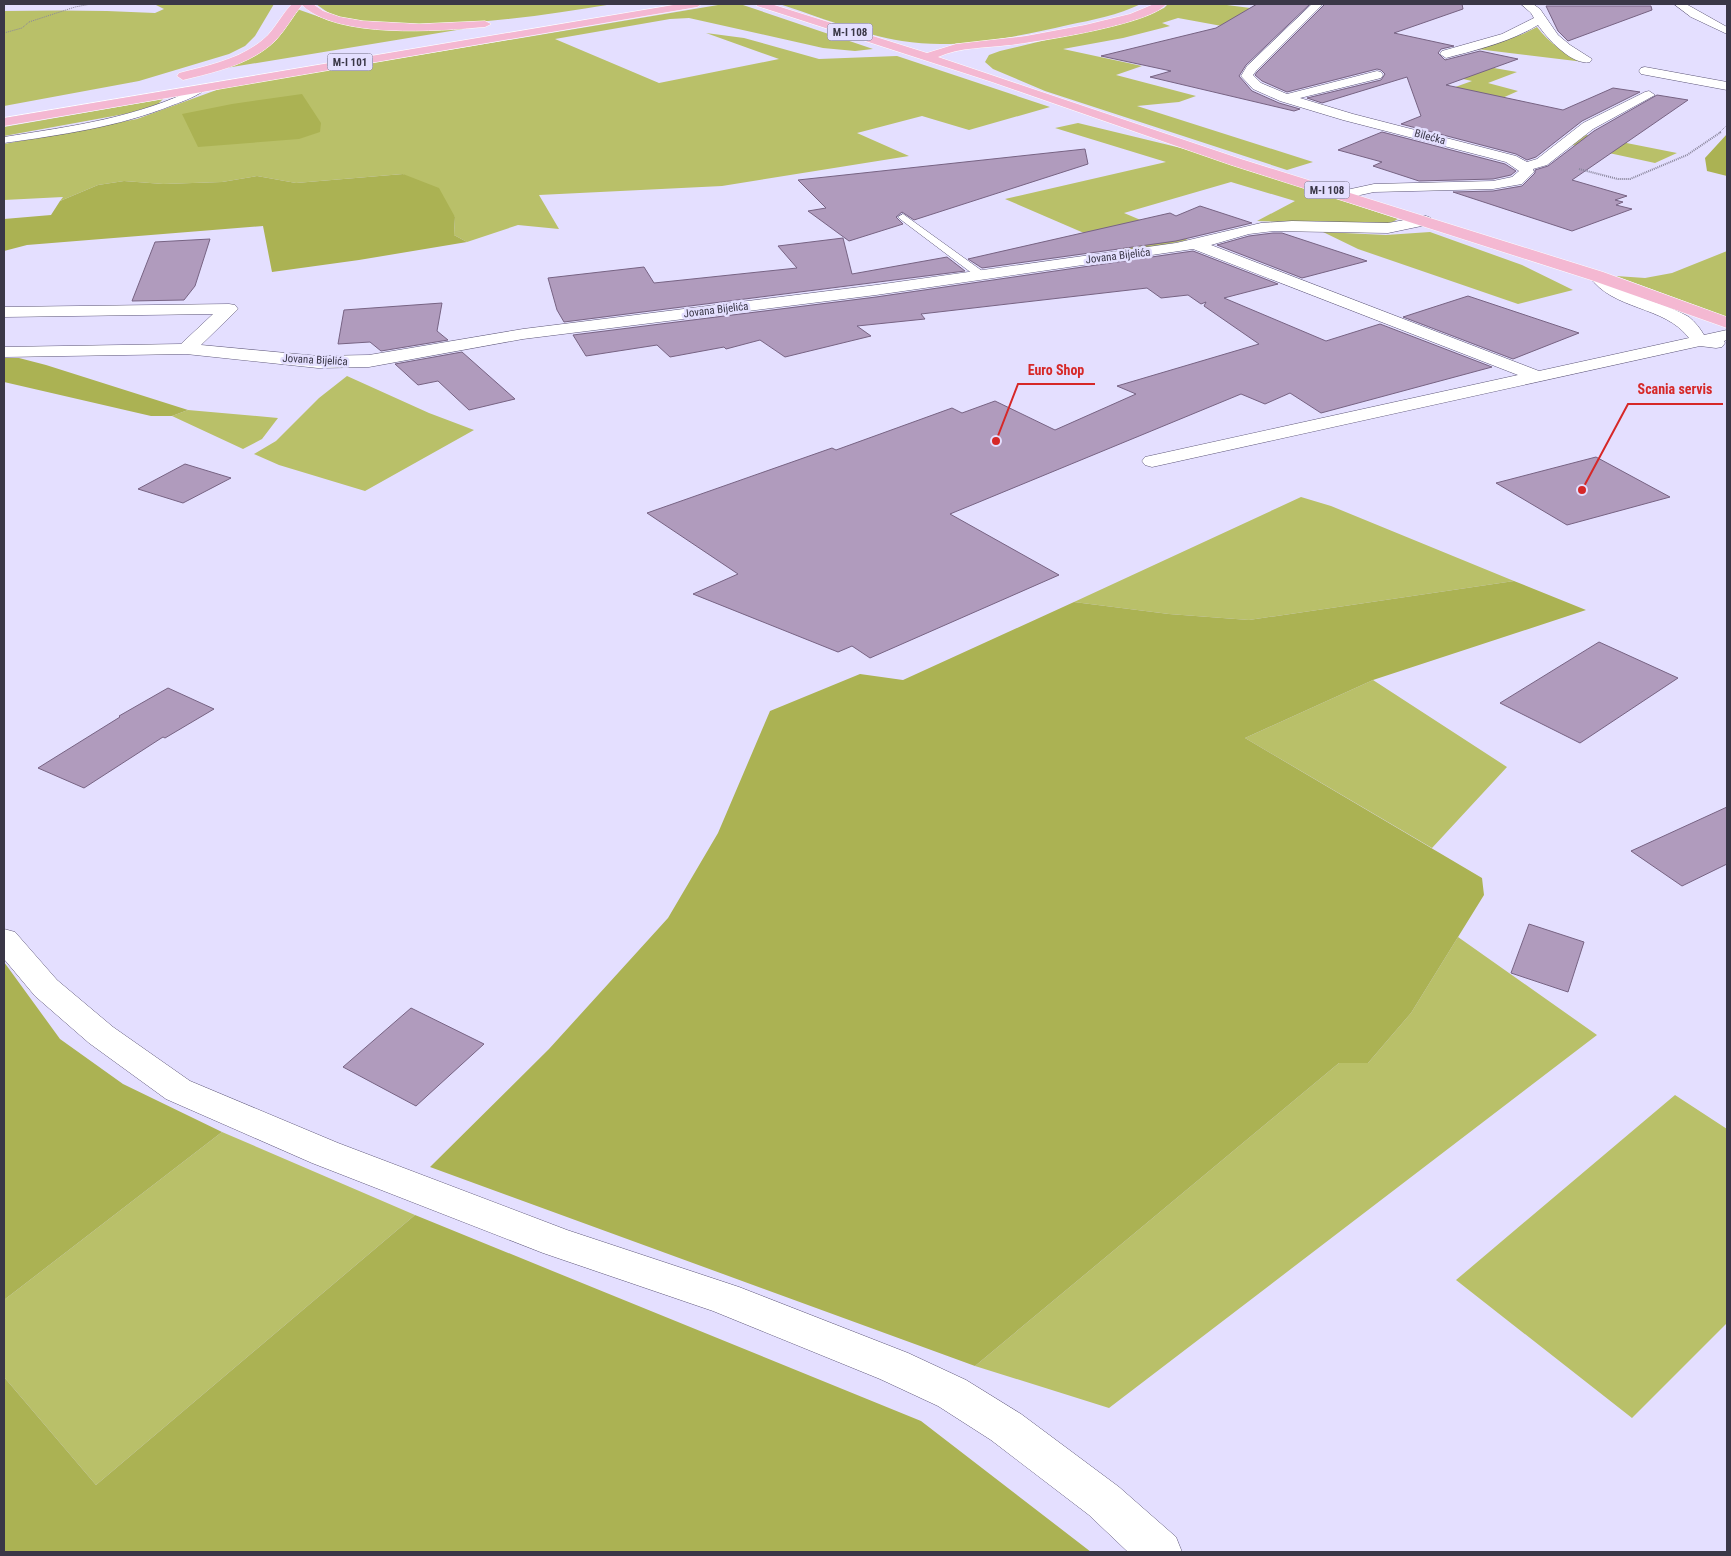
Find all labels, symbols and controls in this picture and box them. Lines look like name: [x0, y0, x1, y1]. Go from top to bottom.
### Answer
road number: M-I 108: [828, 24, 872, 41]
road number: M-I 101: [328, 54, 372, 70]
street label: Bilećka: [1413, 127, 1447, 147]
road number: M-I 108: [1304, 182, 1350, 198]
street label: Jovana Bijelića: [1085, 246, 1151, 266]
street label: Jovana Bijelića: [683, 300, 749, 320]
street label: Jovana Bijelića: [282, 352, 348, 368]
callout: Euro Shop: [1018, 355, 1095, 384]
text: Euro Shop: [1028, 362, 1084, 378]
callout: Scania servis: [1628, 375, 1723, 404]
text: Scania servis: [1638, 381, 1712, 397]

